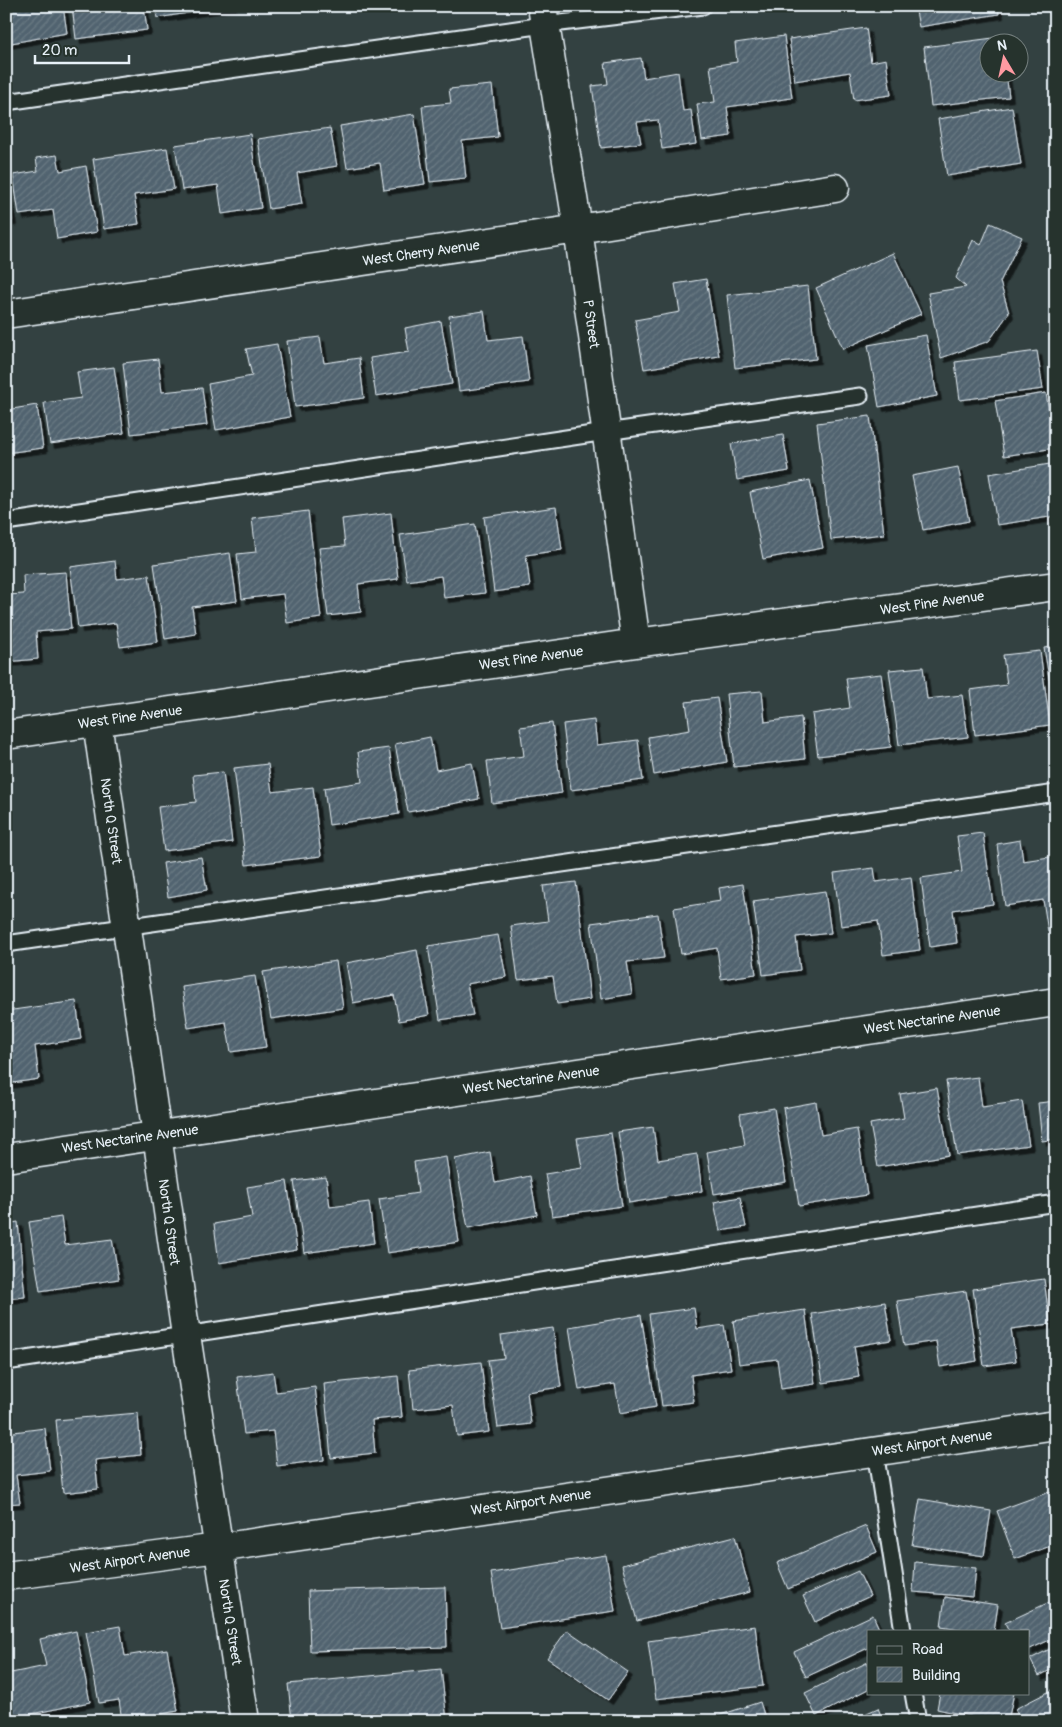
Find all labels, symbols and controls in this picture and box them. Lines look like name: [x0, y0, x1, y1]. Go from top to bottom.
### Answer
scale bar: [35, 32, 129, 64]
north arrow: [980, 32, 1030, 82]
text: N: [996, 37, 1008, 55]
text: 20 m: [42, 41, 77, 60]
street label: West Cherry Avenue: [361, 236, 481, 270]
street label: P Street: [579, 299, 603, 350]
street label: West Pine Avenue: [879, 587, 985, 619]
street label: West Pine Avenue: [478, 642, 584, 674]
street label: West Pine Avenue: [77, 701, 183, 733]
street label: North Q Street: [97, 777, 126, 866]
street label: West Nectarine Avenue: [863, 1002, 1001, 1038]
street label: West Nectarine Avenue: [462, 1062, 600, 1098]
street label: West Nectarine Avenue: [61, 1121, 199, 1157]
street label: North Q Street: [155, 1178, 184, 1267]
street label: West Airport Avenue: [871, 1426, 993, 1460]
street label: West Airport Avenue: [470, 1485, 592, 1519]
street label: West Airport Avenue: [69, 1543, 191, 1577]
street label: North Q Street: [215, 1578, 245, 1667]
legend: [867, 1630, 1030, 1694]
text: Road: [912, 1640, 943, 1659]
text: Building: [912, 1666, 960, 1685]

